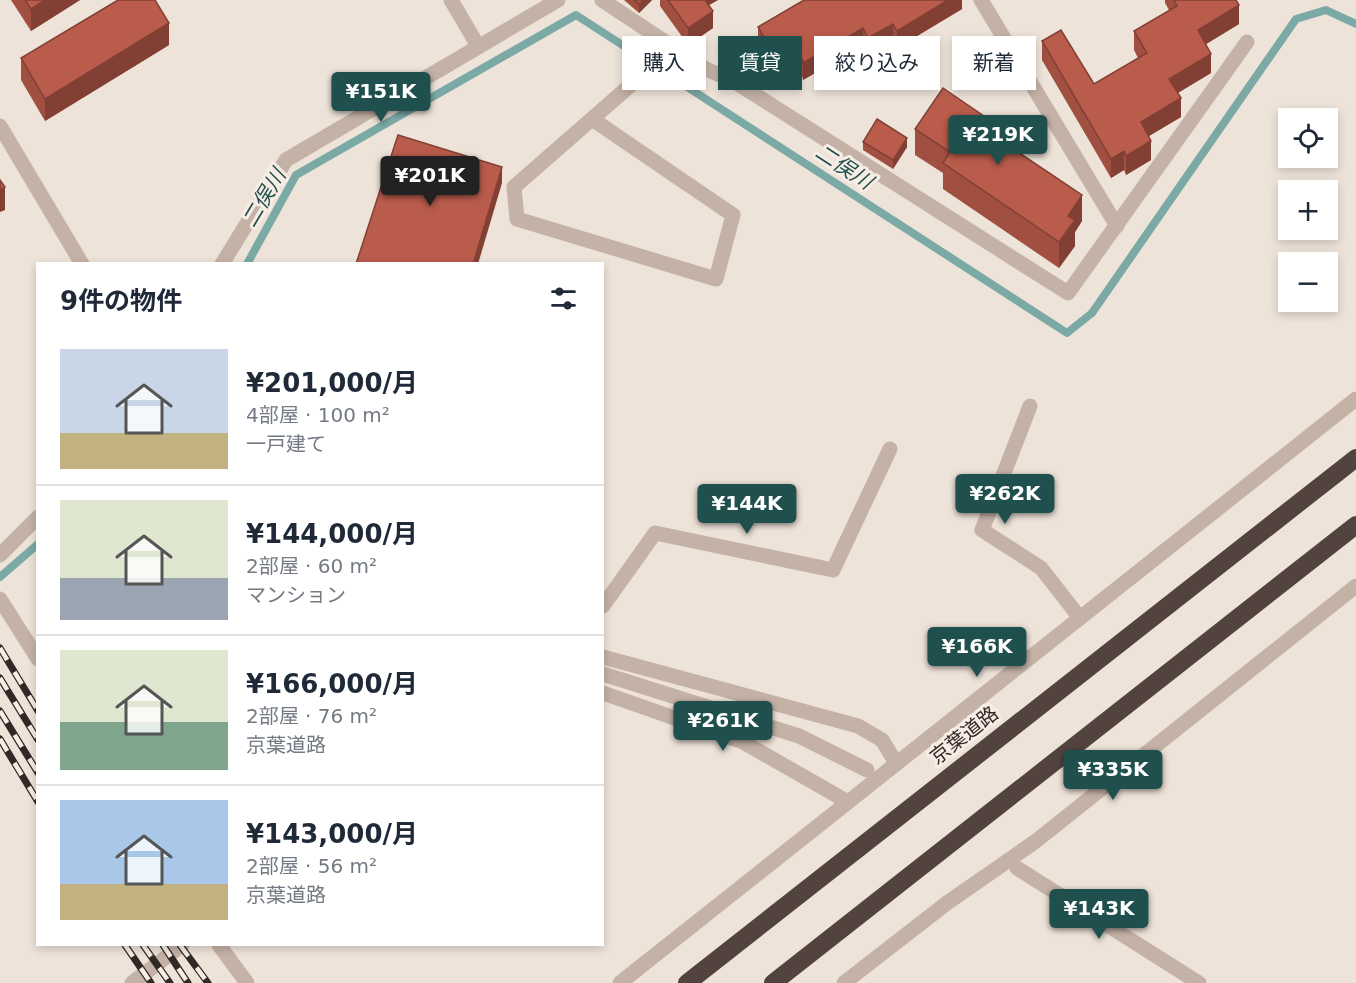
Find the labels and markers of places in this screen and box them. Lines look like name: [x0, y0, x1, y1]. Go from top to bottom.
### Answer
pin: ¥151K: [339, 72, 423, 123]
pin: ¥219K: [956, 115, 1040, 166]
pin: ¥201K: [388, 156, 472, 207]
pin: ¥262K: [963, 474, 1047, 525]
pin: ¥144K: [705, 484, 789, 535]
pin: ¥166K: [935, 627, 1019, 678]
pin: ¥261K: [681, 701, 765, 752]
pin: ¥335K: [1071, 750, 1155, 801]
pin: ¥143K: [1057, 889, 1141, 940]

